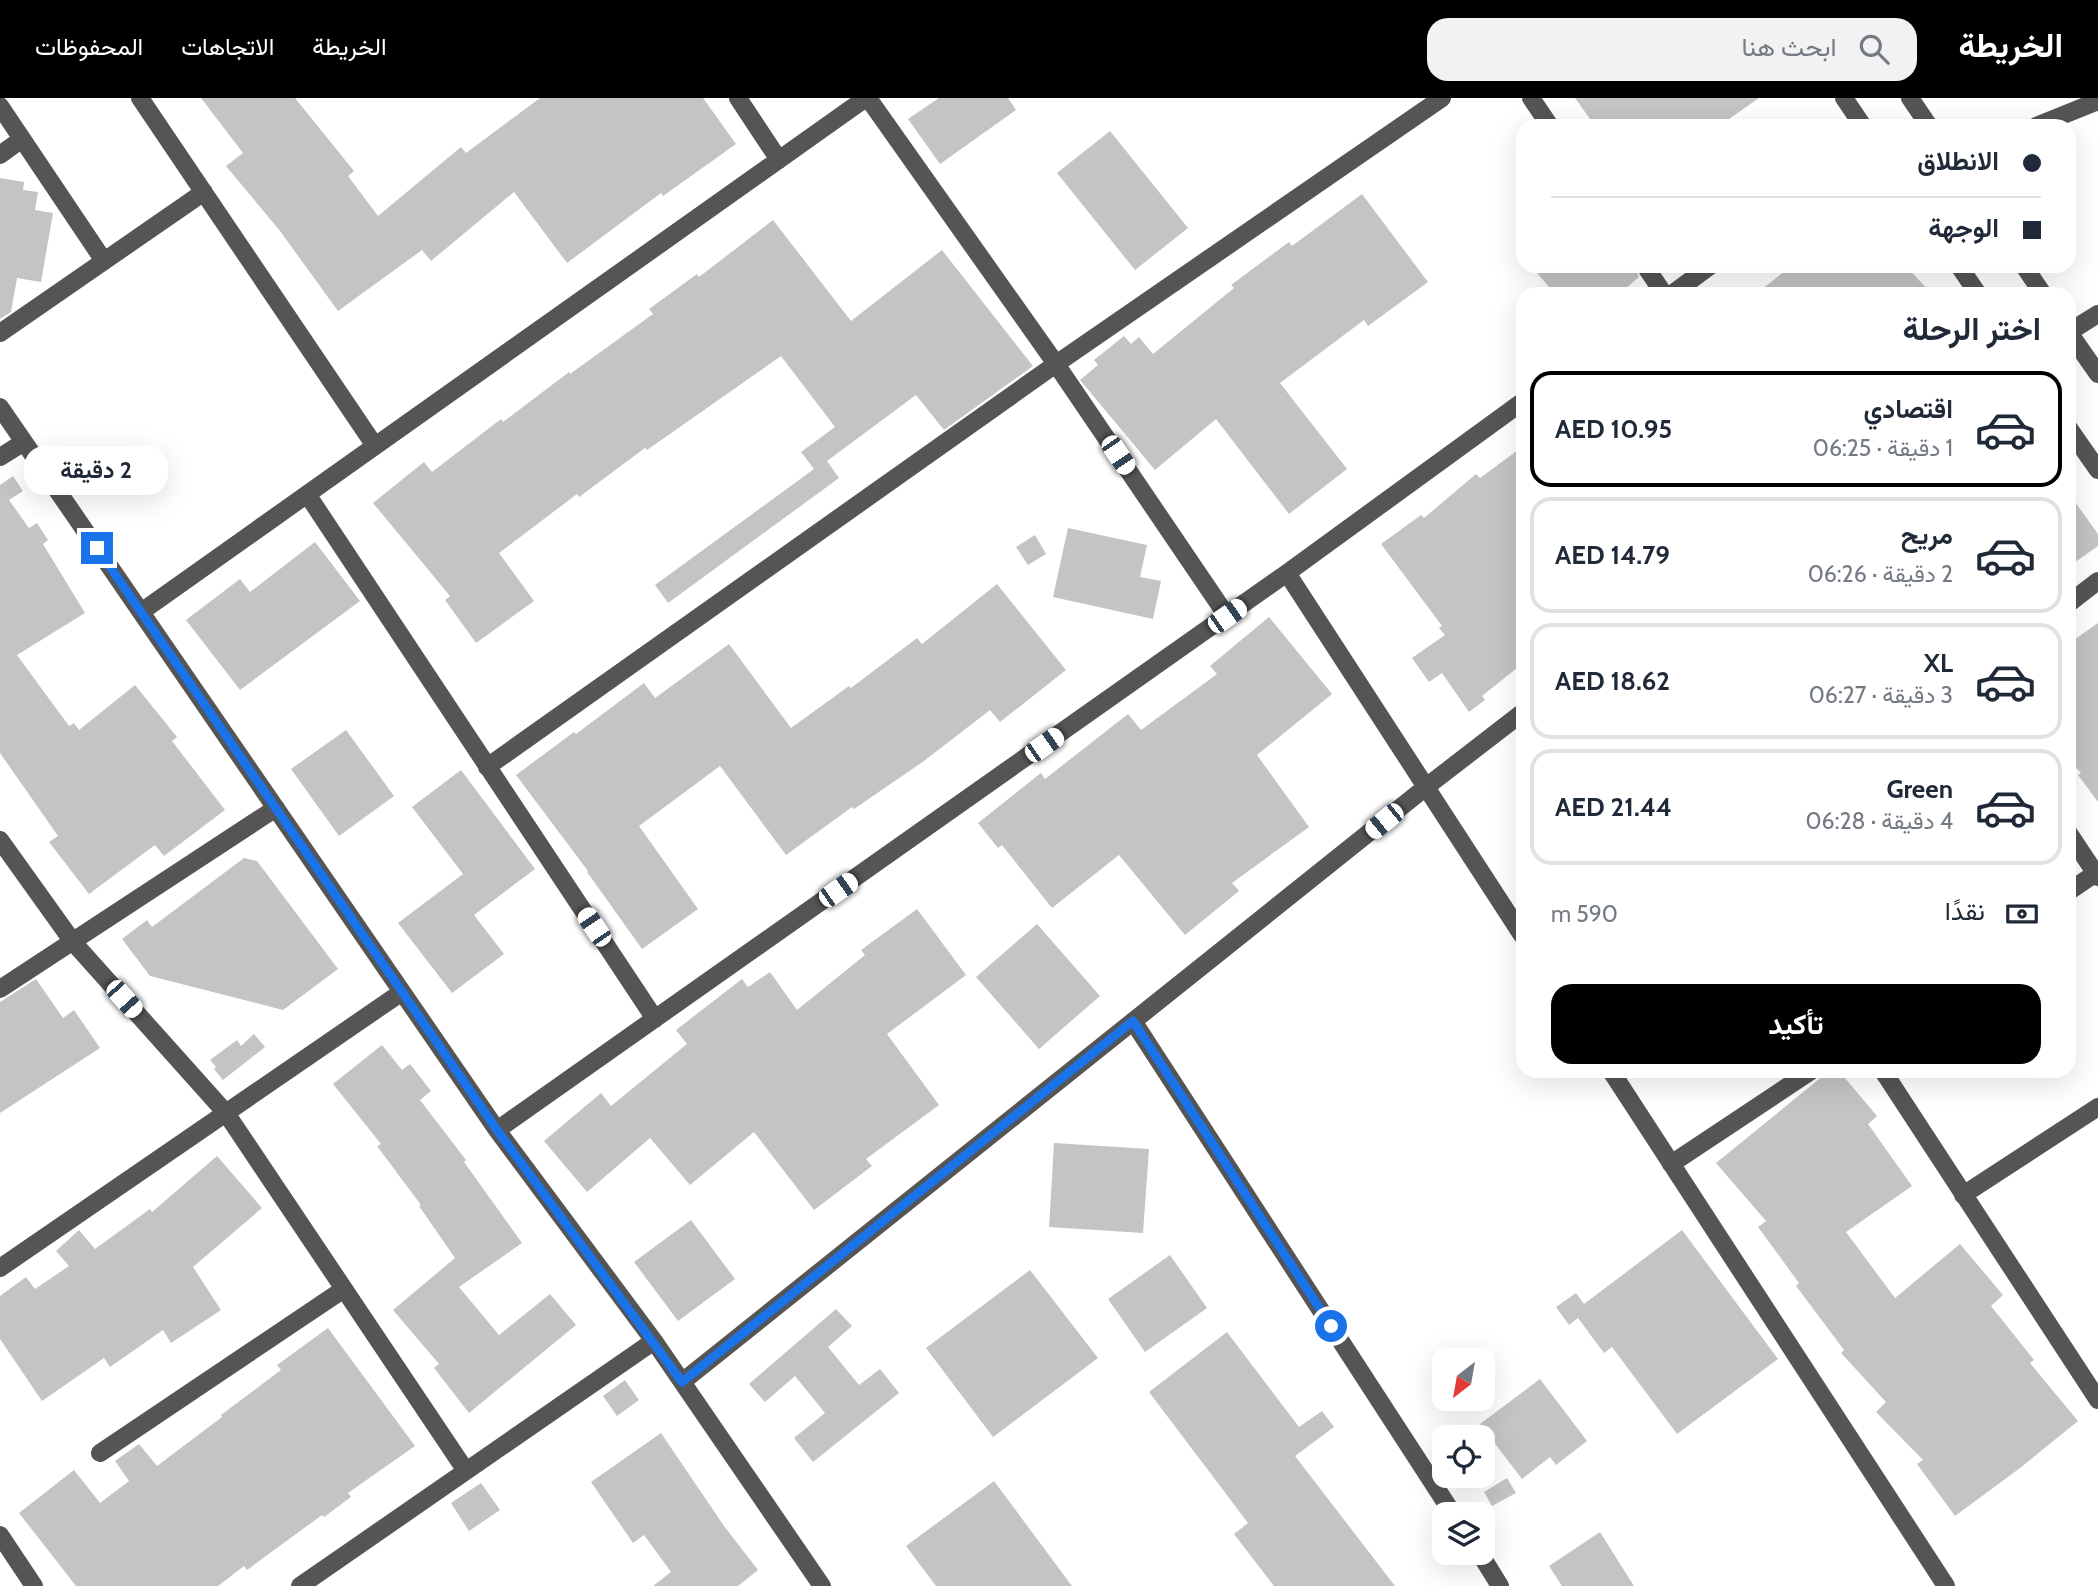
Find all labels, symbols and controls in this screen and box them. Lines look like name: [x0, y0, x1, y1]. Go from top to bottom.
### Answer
search box: [1427, 18, 1917, 81]
text: الخريطة: [1959, 25, 2063, 65]
icon: search: [1855, 30, 1893, 68]
text: ابحث هنا: [1741, 31, 1837, 63]
text: المحفوظات: [35, 32, 143, 61]
text: الاتجاهات: [181, 32, 274, 61]
text: الخريطة: [312, 32, 387, 61]
text: الانطلاق: [1917, 145, 1999, 177]
text: الوجهة: [1928, 212, 1999, 244]
text: اختر الرحلة: [1903, 309, 2041, 348]
text: اقتصادي: [1864, 393, 1953, 425]
icon: car: [1974, 398, 2037, 461]
text: AED 10.95: [1555, 413, 1672, 445]
car: [1098, 432, 1139, 478]
text: 1 دقيقة · 06:25: [1813, 434, 1953, 462]
callout: 2 دقيقة: [25, 447, 169, 496]
text: 2 دقيقة: [60, 456, 132, 484]
text: مريح: [1901, 519, 1953, 551]
icon: car: [1974, 524, 2037, 587]
route end: [81, 532, 113, 564]
text: AED 14.79: [1555, 539, 1670, 571]
text: 2 دقيقة · 06:26: [1808, 560, 1953, 588]
car: [1204, 595, 1251, 637]
text: XL: [1924, 647, 1953, 679]
icon: car: [1974, 650, 2037, 713]
text: AED 18.62: [1555, 665, 1670, 697]
text: 3 دقيقة · 06:27: [1809, 681, 1953, 709]
car: [1021, 724, 1068, 766]
text: Green: [1886, 773, 1953, 805]
icon: car: [1974, 776, 2037, 839]
text: AED 21.44: [1555, 791, 1672, 823]
car: [1362, 800, 1407, 842]
text: 4 دقيقة · 06:28: [1806, 807, 1953, 835]
car: [815, 869, 862, 911]
text: نقدًا: [1945, 895, 1985, 927]
icon: cash: [2003, 895, 2041, 933]
text: 590 m: [1551, 900, 1618, 928]
car: [574, 904, 615, 950]
car: [103, 976, 146, 1022]
button: تأكيد: [1551, 984, 2041, 1064]
route start: [1315, 1310, 1347, 1342]
north arrow: [1432, 1348, 1494, 1410]
map controls: [1432, 1348, 1495, 1565]
button: locate: [1432, 1425, 1495, 1488]
button: layers: [1432, 1502, 1495, 1565]

